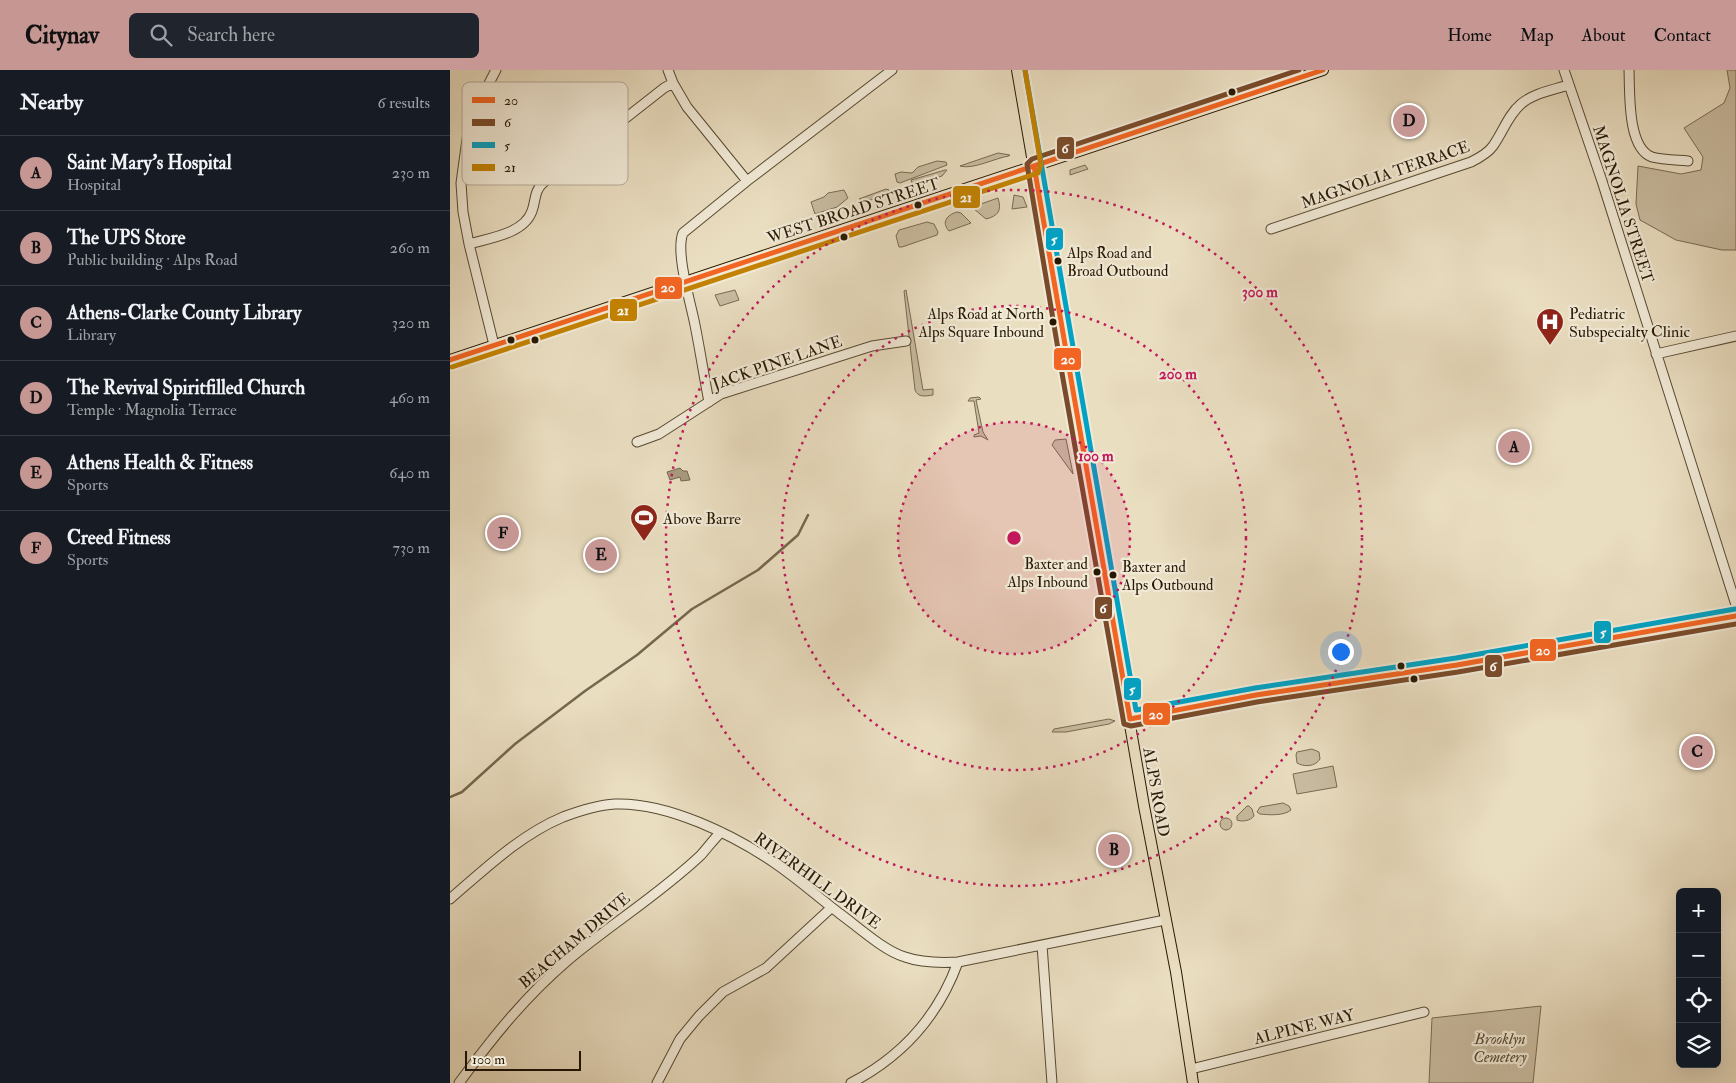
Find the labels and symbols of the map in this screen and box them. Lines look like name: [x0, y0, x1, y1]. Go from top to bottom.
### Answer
legend: [462, 82, 628, 185]
unlabelled marker: [1227, 87, 1237, 97]
text: 20: [504, 92, 518, 109]
pin: D: [1393, 102, 1425, 140]
text: 6: [504, 114, 512, 131]
street label: MAGNOLIA STREET: [1588, 123, 1658, 286]
line badge: 6: [1056, 136, 1075, 160]
text: 5: [504, 137, 511, 154]
street label: MAGNOLIA TERRACE: [1298, 137, 1472, 213]
text: 6: [1061, 140, 1069, 157]
text: 21: [504, 159, 516, 176]
street label: WEST BROAD STREET: [764, 174, 942, 249]
line badge: 21: [952, 185, 981, 209]
text: 21: [960, 189, 972, 206]
unlabelled marker: [913, 200, 923, 210]
line badge: 5: [1045, 227, 1064, 251]
text: 5: [1051, 231, 1058, 248]
unlabelled marker: [839, 232, 849, 242]
place label: Alps Road and Broad Outbound: [1066, 244, 1169, 281]
marker: Alps Road and Broad Outbound: [1053, 256, 1063, 266]
line badge: 20: [654, 276, 683, 300]
text: 20: [661, 279, 675, 296]
text: 300 m: [1242, 283, 1278, 302]
line badge: 21: [609, 298, 638, 322]
text: 21: [617, 302, 629, 319]
place label: Pediatric Subspecialty Clinic: [1569, 304, 1691, 343]
place label: Alps Road at North Alps Square Inbound: [918, 305, 1045, 343]
hospital icon: Pediatric Subspecialty Clinic: [1535, 307, 1565, 346]
marker: Alps Road at North Alps Square Inbound: [1048, 317, 1058, 327]
street label: JACK PINE LANE: [709, 331, 845, 396]
unlabelled marker: [506, 335, 516, 345]
unlabelled marker: [530, 335, 540, 345]
line badge: 20: [1053, 347, 1082, 371]
text: 20: [1061, 351, 1075, 368]
text: 200 m: [1159, 365, 1197, 384]
pin: A: [1498, 428, 1530, 466]
text: 100 m: [1078, 447, 1114, 466]
sports icon: Above Barre: [629, 503, 659, 542]
place label: Above Barre: [662, 509, 741, 529]
pin: F: [487, 514, 519, 552]
centre of rings: [1005, 529, 1023, 547]
pin: E: [585, 536, 617, 574]
place label: Baxter and Alps Inbound: [1007, 555, 1089, 593]
place label: Baxter and Alps Outbound: [1121, 558, 1214, 596]
marker: Baxter and Alps Inbound: [1092, 567, 1102, 577]
marker: Baxter and Alps Outbound: [1108, 570, 1118, 580]
line badge: 6: [1094, 596, 1113, 620]
text: 6: [1099, 600, 1107, 617]
line badge: 5: [1593, 620, 1612, 644]
text: 5: [1600, 624, 1607, 641]
line badge: 20: [1529, 638, 1557, 662]
your location: [1328, 639, 1354, 665]
text: 20: [1536, 642, 1550, 659]
line badge: 6: [1484, 654, 1503, 678]
text: 6: [1489, 658, 1497, 675]
unlabelled marker: [1396, 661, 1406, 671]
unlabelled marker: [1409, 674, 1419, 684]
line badge: 5: [1123, 677, 1142, 701]
text: 5: [1129, 681, 1136, 698]
line badge: 20: [1142, 702, 1171, 726]
text: 20: [1149, 706, 1163, 723]
pin: C: [1681, 733, 1713, 771]
street label: ALPS ROAD: [1138, 745, 1174, 838]
street label: RIVERHILL DRIVE: [750, 828, 885, 934]
pin: B: [1098, 831, 1130, 869]
street label: BEACHAM DRIVE: [515, 888, 634, 993]
street label: ALPINE WAY: [1251, 1005, 1358, 1049]
park label: Brooklyn Cemetery: [1473, 1029, 1527, 1067]
scale bar: [465, 1048, 581, 1071]

